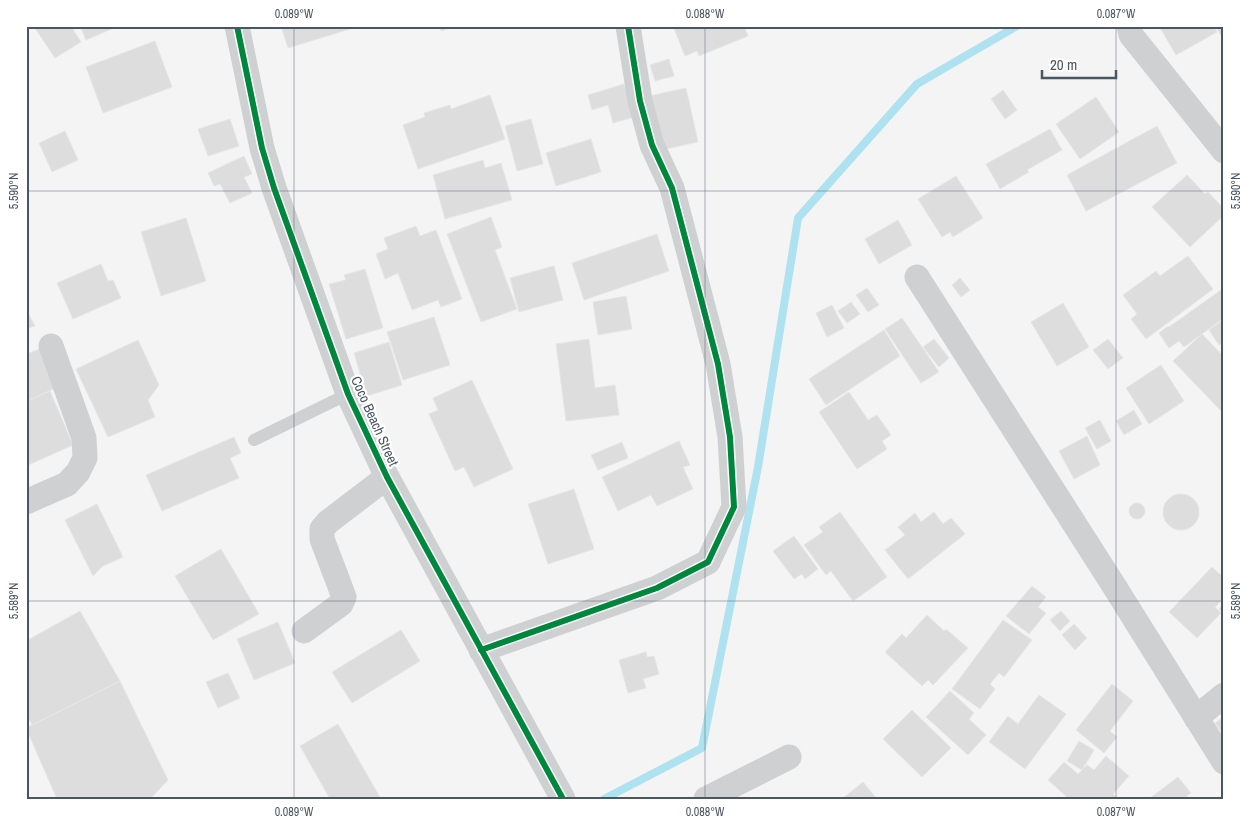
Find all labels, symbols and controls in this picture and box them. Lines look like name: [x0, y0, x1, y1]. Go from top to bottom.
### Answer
text: 0.089°W: [275, 6, 314, 22]
text: 0.088°W: [686, 6, 725, 22]
text: 0.087°W: [1097, 6, 1136, 22]
scale bar: [1042, 48, 1116, 80]
text: 20 m: [1050, 54, 1077, 75]
text: 5.590°N: [6, 173, 22, 209]
text: 5.590°N: [1228, 173, 1244, 209]
street label: Coco Beach Street: [347, 373, 403, 469]
text: 5.589°N: [6, 583, 22, 619]
text: 5.589°N: [1228, 583, 1244, 619]
text: 0.089°W: [275, 804, 314, 820]
text: 0.088°W: [686, 804, 725, 820]
text: 0.087°W: [1097, 804, 1136, 820]

